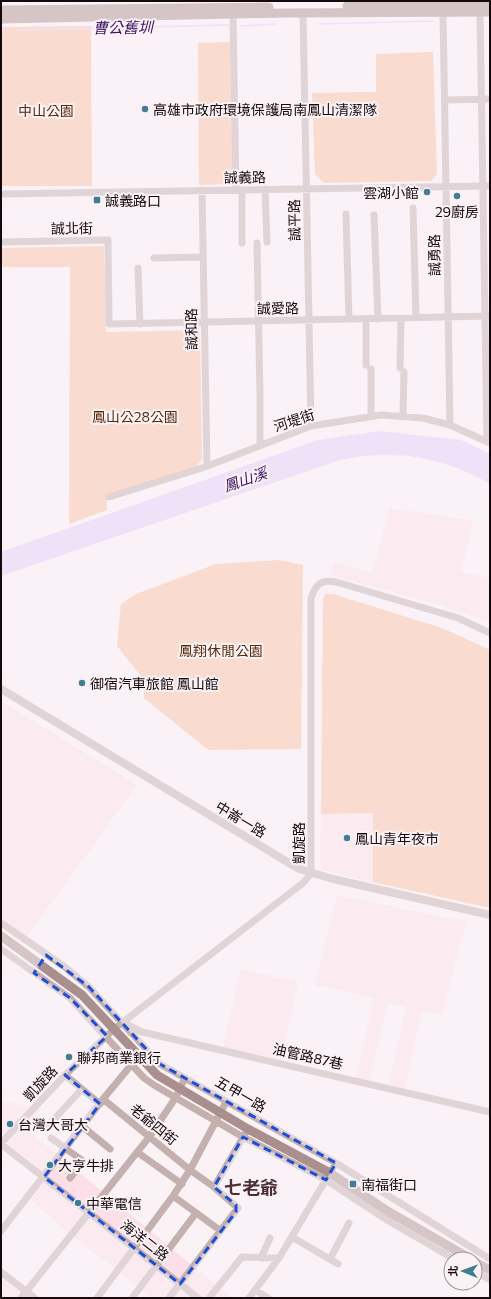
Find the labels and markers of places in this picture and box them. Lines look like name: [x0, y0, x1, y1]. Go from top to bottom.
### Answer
place label: 高雄市政府環境保護局南鳳山清潔隊: [153, 101, 377, 118]
marker: 高雄市政府環境保護局南鳳山清潔隊: [140, 104, 150, 114]
place label: 雲湖小館: [363, 184, 419, 201]
marker: 雲湖小館: [422, 187, 432, 197]
marker: 29廚房: [452, 191, 462, 201]
place label: 誠義路口: [105, 192, 161, 209]
marker: 誠義路口: [92, 195, 102, 205]
place label: 29廚房: [435, 203, 479, 220]
place label: 御宿汽車旅館 鳳山館: [90, 675, 219, 692]
marker: 御宿汽車旅館 鳳山館: [77, 678, 87, 688]
place label: 鳳山青年夜市: [355, 830, 439, 847]
marker: 鳳山青年夜市: [342, 833, 352, 843]
place label: 聯邦商業銀行: [77, 1049, 161, 1066]
marker: 聯邦商業銀行: [64, 1052, 74, 1062]
place label: 台灣大哥大: [18, 1116, 88, 1133]
marker: 台灣大哥大: [5, 1119, 15, 1129]
place label: 大亨牛排: [58, 1157, 114, 1174]
marker: 大亨牛排: [45, 1160, 55, 1170]
place label: 南福街口: [361, 1176, 417, 1193]
marker: 南福街口: [348, 1179, 358, 1189]
place label: 中華電信: [86, 1195, 142, 1212]
marker: 中華電信: [73, 1198, 83, 1208]

